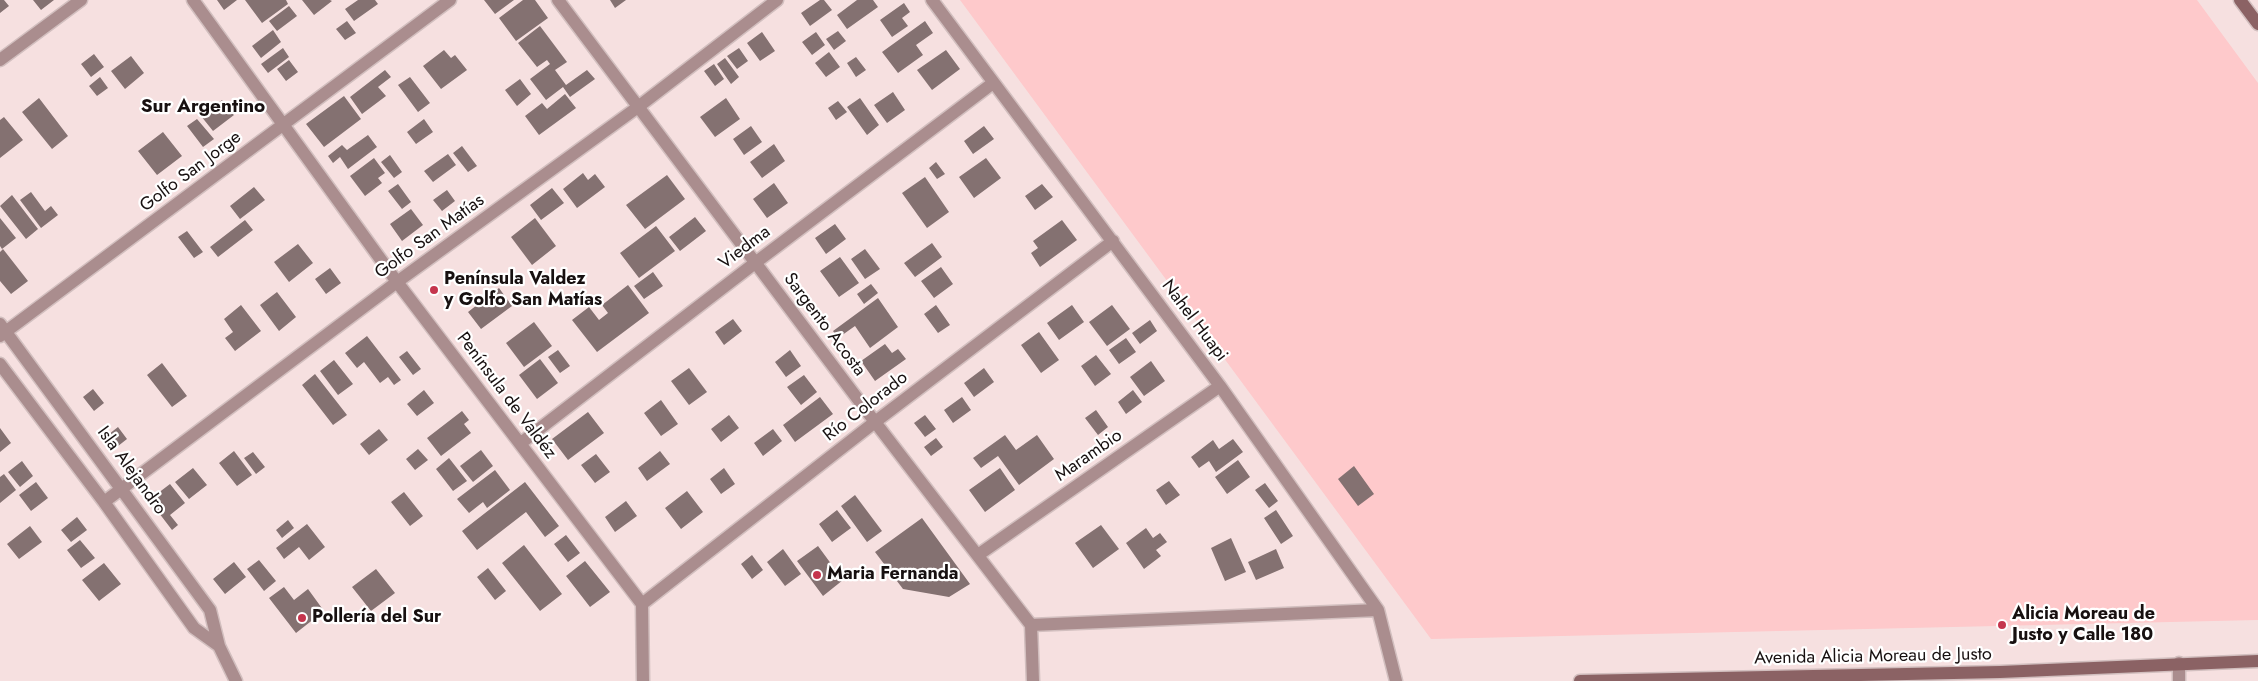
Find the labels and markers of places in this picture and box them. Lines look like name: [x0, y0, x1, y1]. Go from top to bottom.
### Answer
place label: Península Valdez y Golfo San Matías: [444, 269, 602, 312]
marker: Península Valdez y Golfo San Matías: [428, 284, 440, 296]
place label: Maria Fernanda: [827, 564, 959, 586]
marker: Maria Fernanda: [811, 569, 823, 581]
place label: Alicia Moreau de Justo y Calle 180: [2012, 604, 2155, 646]
place label: Pollería del Sur: [312, 607, 441, 629]
marker: Pollería del Sur: [296, 612, 308, 624]
marker: Alicia Moreau de Justo y Calle 180: [1996, 619, 2008, 631]

